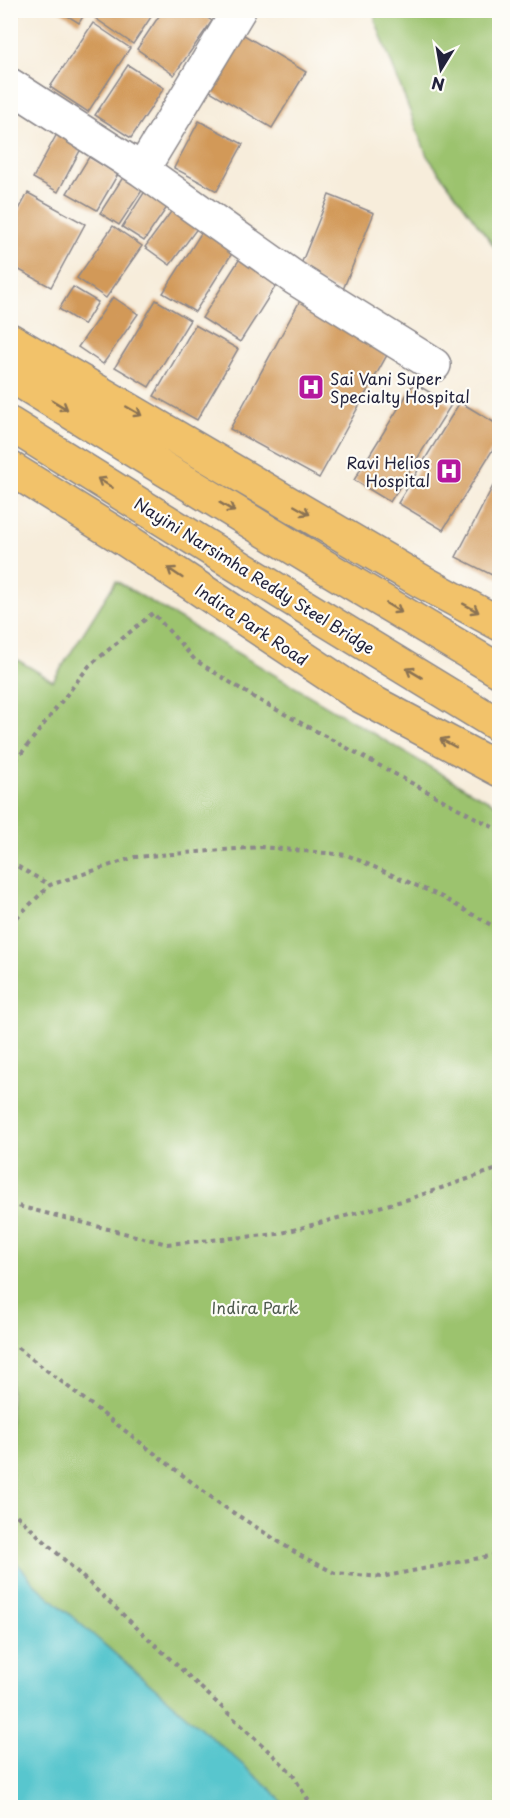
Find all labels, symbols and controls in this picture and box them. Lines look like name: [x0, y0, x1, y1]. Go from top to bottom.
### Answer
north arrow: [411, 39, 471, 99]
text: N: [429, 72, 446, 98]
place label: Sai Vani Super Specialty Hospital: [330, 366, 470, 408]
hospital icon: Sai Vani Super Specialty Hospital: [296, 372, 326, 402]
one-way arrow: [51, 400, 68, 412]
one-way arrow: [125, 406, 142, 418]
place label: Ravi Helios Hospital: [346, 450, 430, 492]
hospital icon: Ravi Helios Hospital: [434, 456, 464, 486]
one-way arrow: [97, 476, 114, 488]
street label: Nayini Narsimha Reddy Steel Bridge: [130, 491, 380, 659]
one-way arrow: [218, 501, 235, 513]
one-way arrow: [293, 505, 310, 517]
one-way arrow: [168, 567, 184, 579]
street label: Indira Park Road: [191, 577, 313, 671]
one-way arrow: [385, 602, 402, 614]
one-way arrow: [461, 603, 479, 614]
one-way arrow: [406, 667, 423, 679]
one-way arrow: [439, 736, 457, 748]
park label: Indira Park: [211, 1295, 299, 1319]

